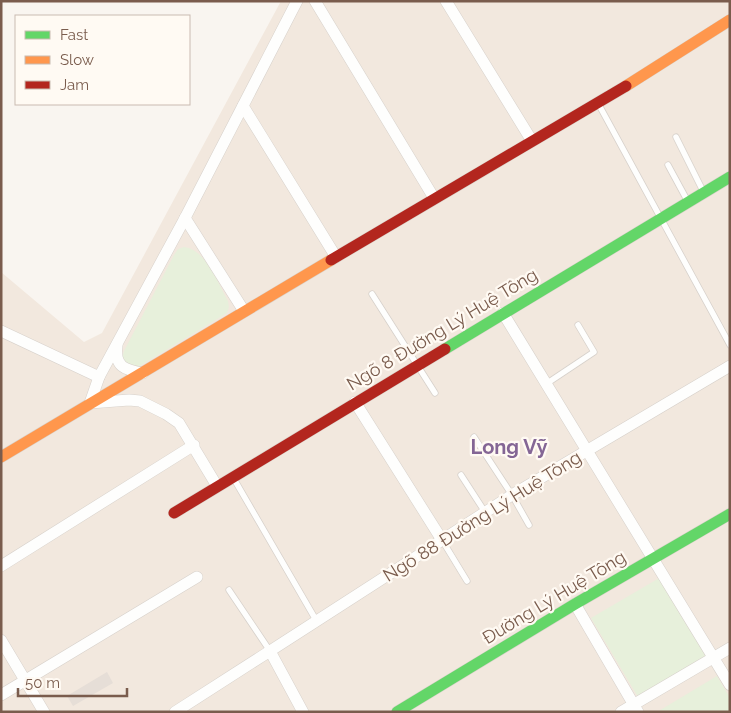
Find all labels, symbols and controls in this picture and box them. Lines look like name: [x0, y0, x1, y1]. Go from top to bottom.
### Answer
legend: [15, 15, 190, 105]
text: Fast: [60, 26, 88, 44]
text: Slow: [60, 51, 94, 69]
text: Jam: [60, 76, 89, 94]
street label: Ngõ 8 Đường Lý Huệ Tông: [343, 264, 541, 394]
district label: Long Vỹ: [471, 435, 547, 459]
street label: Ngõ 88 Đường Lý Huệ Tông: [379, 446, 585, 586]
street label: Đường Lý Huệ Tông: [479, 546, 629, 648]
scale bar: [18, 666, 126, 698]
text: 50 m: [25, 674, 60, 692]

